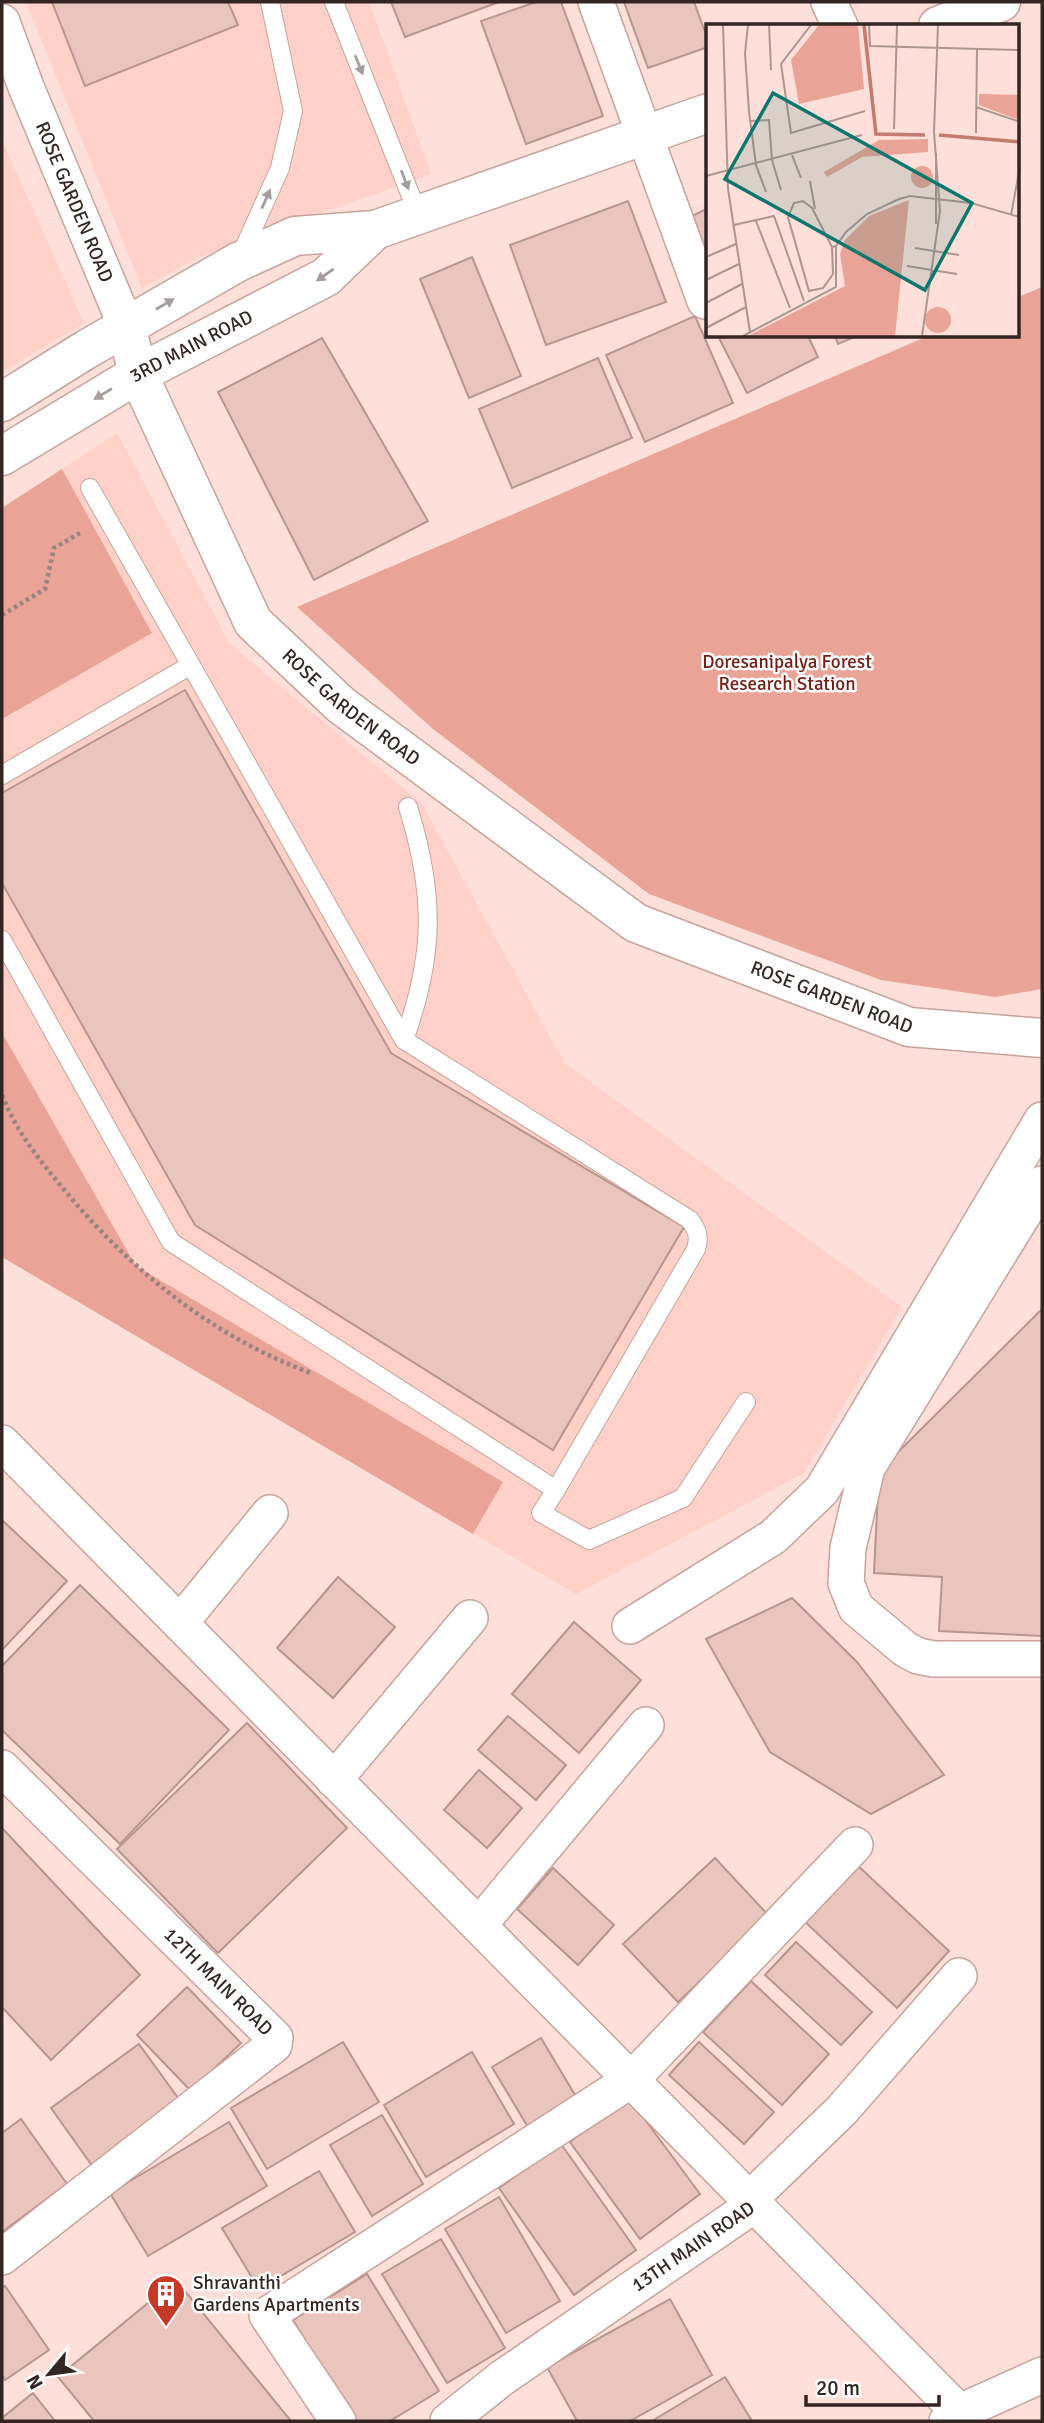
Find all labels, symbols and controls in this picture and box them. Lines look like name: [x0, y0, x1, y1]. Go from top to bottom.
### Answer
inset map: [706, 24, 1020, 338]
one-way arrow: [354, 55, 365, 76]
street label: ROSE GARDEN ROAD: [30, 118, 118, 286]
one-way arrow: [400, 170, 411, 191]
one-way arrow: [260, 189, 272, 209]
one-way arrow: [315, 268, 334, 282]
one-way arrow: [156, 297, 175, 310]
street label: 3RD MAIN ROAD: [125, 305, 257, 388]
one-way arrow: [93, 388, 112, 401]
street label: ROSE GARDEN ROAD: [277, 644, 425, 771]
park label: Doresanipalya Forest Research Station: [702, 650, 872, 696]
street label: ROSE GARDEN ROAD: [747, 956, 916, 1039]
street label: 12TH MAIN ROAD: [159, 1923, 278, 2041]
street label: 13TH MAIN ROAD: [627, 2196, 759, 2297]
place label: Shravanthi Gardens Apartments: [193, 2271, 359, 2317]
building icon: Shravanthi Gardens Apartments: [145, 2273, 187, 2328]
north arrow: [14, 2339, 84, 2409]
scale bar: [806, 2364, 939, 2408]
text: N: [21, 2370, 49, 2393]
text: 20 m: [816, 2375, 860, 2401]

